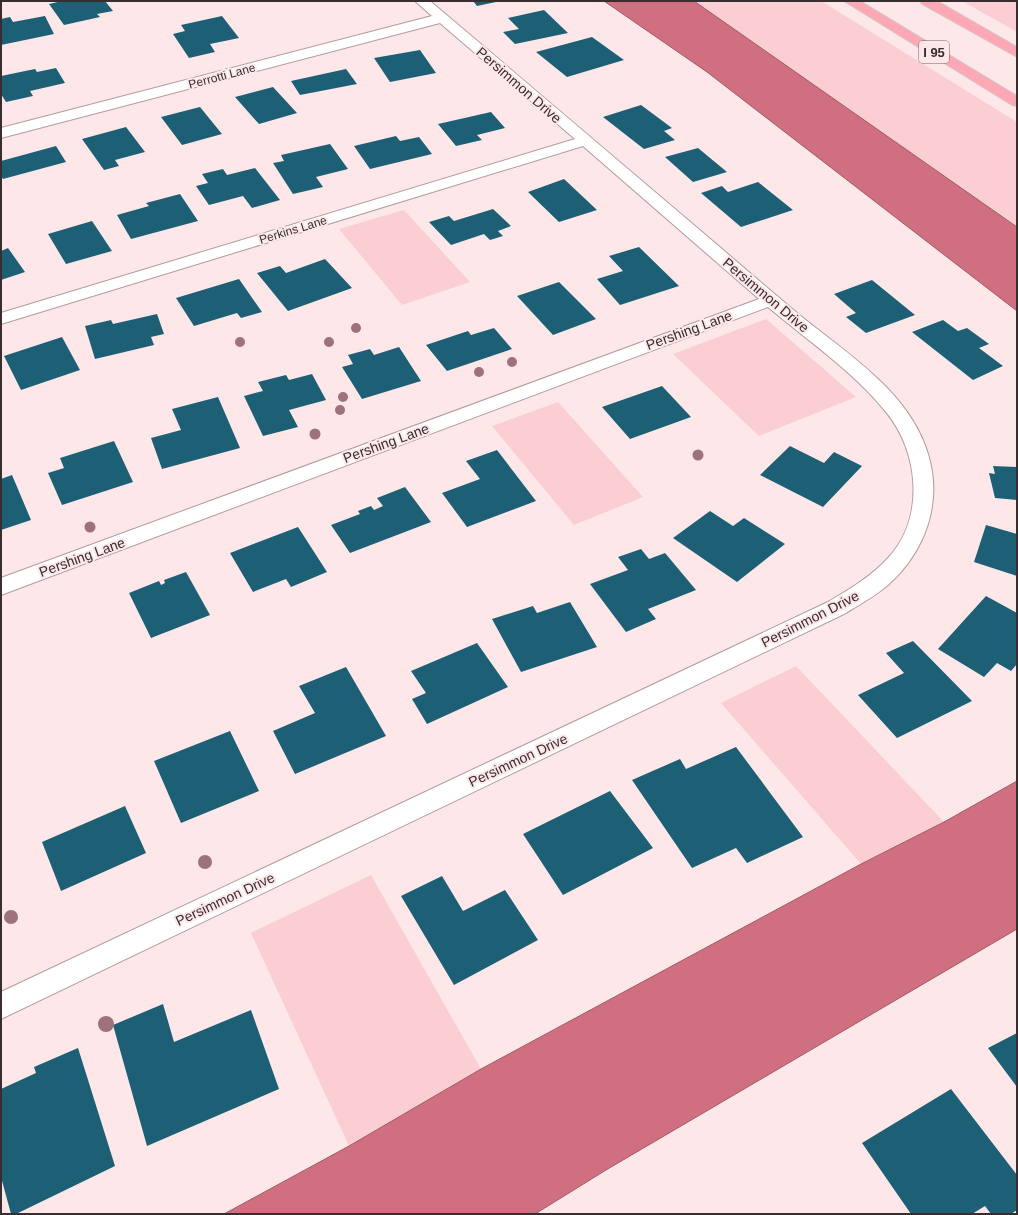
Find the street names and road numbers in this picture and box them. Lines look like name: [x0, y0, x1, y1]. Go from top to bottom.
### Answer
road number: I 95: [919, 41, 949, 63]
street label: Persimmon Drive: [473, 44, 565, 126]
street label: Perrotti Lane: [187, 60, 257, 92]
street label: Perkins Lane: [257, 213, 329, 247]
street label: Persimmon Drive: [720, 254, 812, 336]
street label: Pershing Lane: [644, 307, 734, 353]
street label: Pershing Lane: [341, 420, 431, 466]
street label: Pershing Lane: [37, 534, 127, 580]
street label: Persimmon Drive: [759, 587, 862, 650]
street label: Persimmon Drive: [466, 730, 570, 790]
street label: Persimmon Drive: [173, 869, 277, 929]

